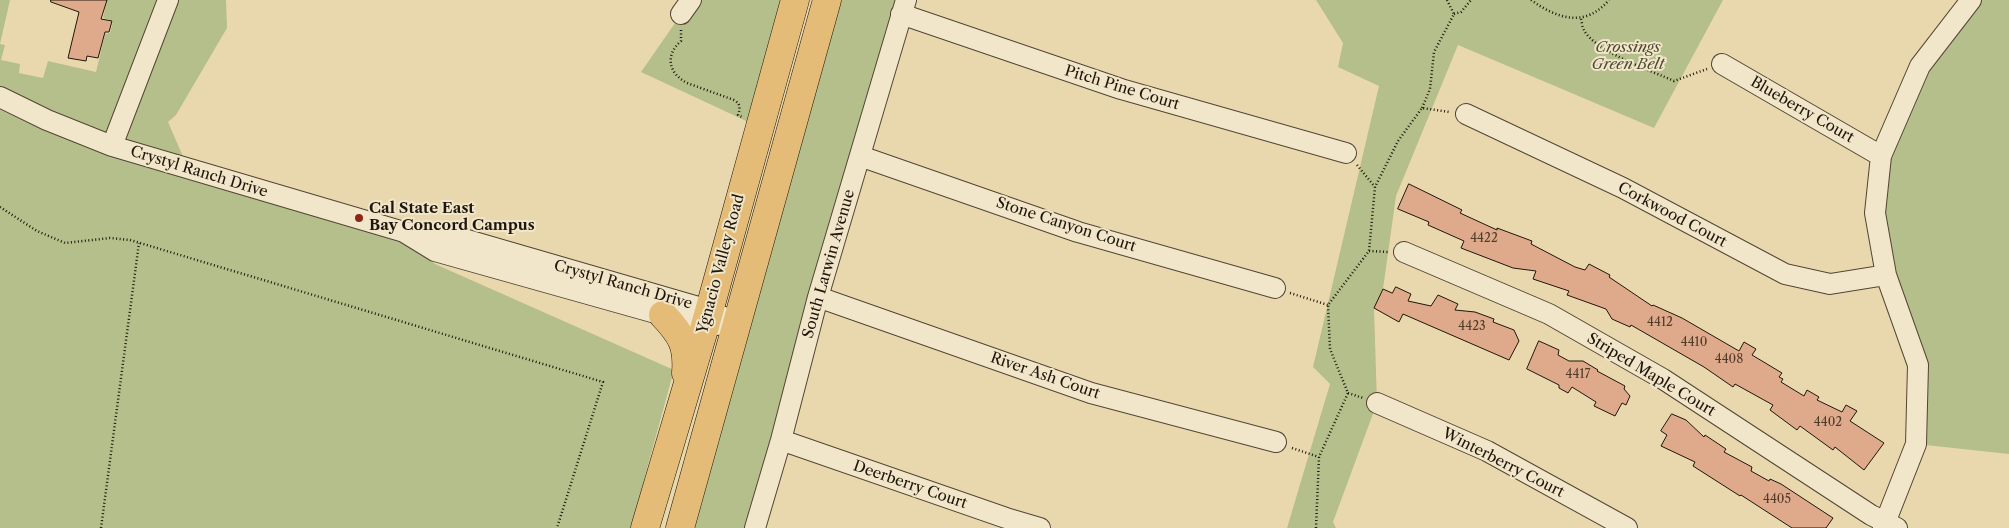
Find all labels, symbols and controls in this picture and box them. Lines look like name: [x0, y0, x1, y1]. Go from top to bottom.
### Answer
park label: Crossings Green Belt: [1592, 39, 1664, 74]
street label: Pitch Pine Court: [1063, 62, 1181, 114]
street label: Blueberry Court: [1747, 73, 1857, 147]
street label: Crystyl Ranch Drive: [128, 142, 270, 202]
street label: Corkwood Court: [1615, 179, 1729, 251]
street label: South Larwin Avenue: [799, 188, 859, 340]
street label: Ygnacio Valley Road: [694, 192, 748, 336]
street label: Stone Canyon Court: [994, 194, 1138, 256]
place label: Cal State East Bay Concord Campus: [369, 200, 535, 235]
marker: Cal State East Bay Concord Campus: [353, 212, 365, 224]
house number: 4422: [1470, 232, 1498, 246]
street label: Crystyl Ranch Drive: [552, 257, 694, 313]
house number: 4412: [1647, 316, 1673, 330]
house number: 4423: [1458, 320, 1486, 334]
street label: Striped Maple Court: [1584, 330, 1718, 420]
house number: 4410: [1681, 336, 1707, 350]
street label: River Ash Court: [988, 349, 1102, 403]
house number: 4408: [1715, 353, 1743, 367]
house number: 4417: [1566, 368, 1590, 382]
house number: 4402: [1814, 416, 1842, 430]
street label: Winterberry Court: [1439, 424, 1567, 502]
street label: Deerberry Court: [851, 457, 969, 513]
house number: 4405: [1763, 493, 1791, 507]

